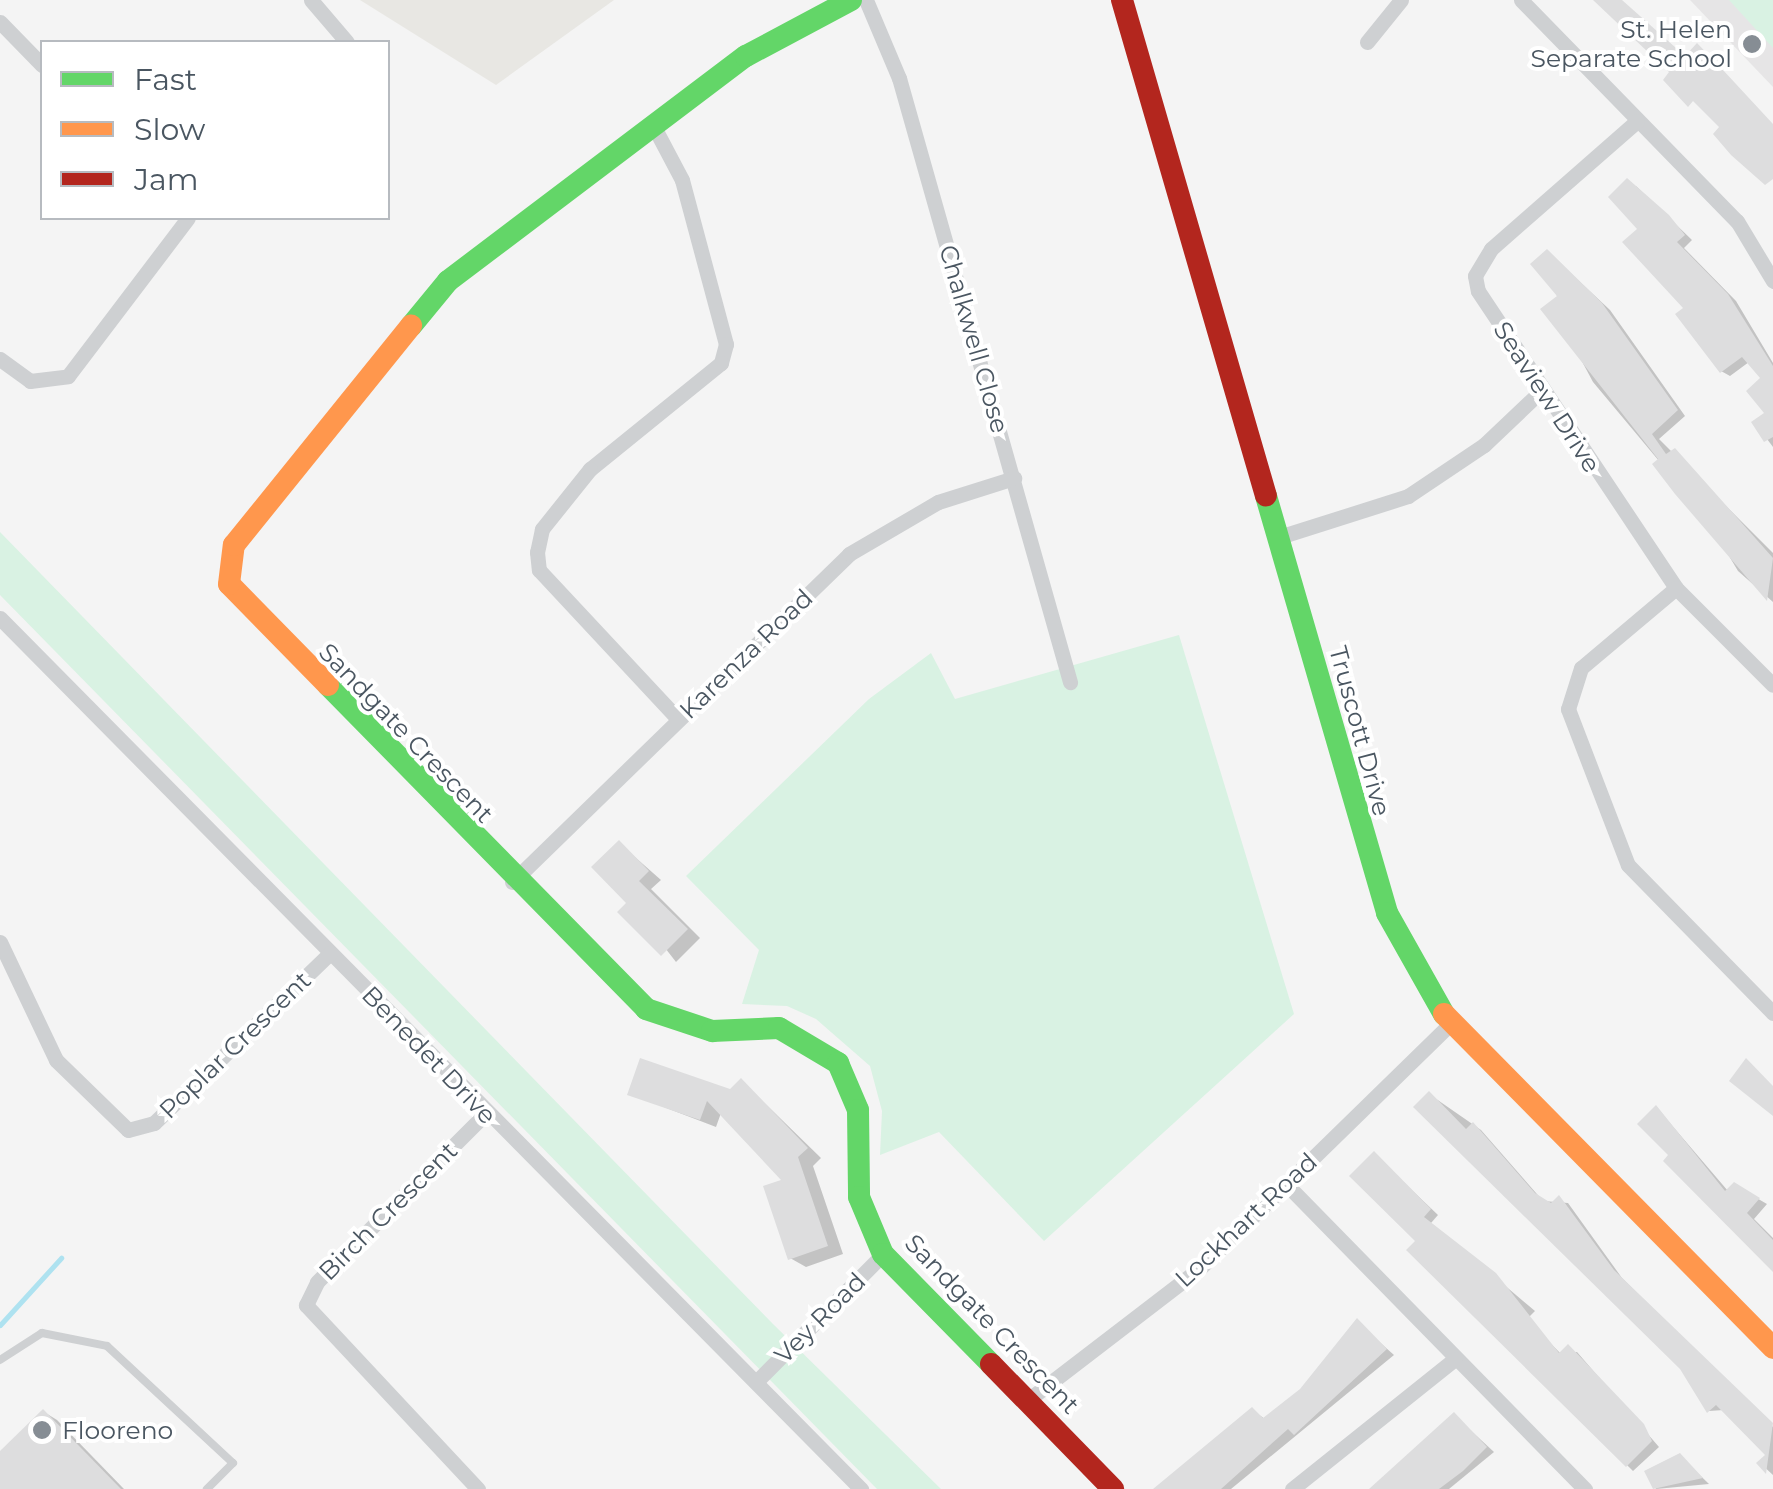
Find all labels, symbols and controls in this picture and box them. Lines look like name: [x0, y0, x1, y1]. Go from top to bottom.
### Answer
place label: St. Helen Separate School: [1531, 15, 1732, 74]
marker: St. Helen Separate School: [1741, 33, 1763, 55]
legend: [40, 40, 390, 220]
text: Fast: [134, 61, 197, 98]
text: Slow: [134, 111, 205, 148]
text: Jam: [134, 161, 199, 198]
street label: Chalkwell Close: [933, 241, 1015, 437]
street label: Seaview Drive: [1487, 316, 1607, 478]
street label: Karenza Road: [673, 583, 819, 725]
street label: Sandgate Crescent: [313, 637, 499, 829]
street label: Truscott Drive: [1323, 643, 1397, 819]
street label: Poplar Crescent: [153, 965, 317, 1125]
street label: Benedet Drive: [356, 980, 502, 1130]
street label: Birch Crescent: [313, 1136, 463, 1286]
street label: Lockhart Road: [1169, 1147, 1323, 1293]
street label: Sandgate Crescent: [899, 1228, 1085, 1420]
street label: Vey Road: [768, 1266, 872, 1370]
place label: Flooreno: [62, 1415, 173, 1445]
marker: Flooreno: [31, 1419, 53, 1441]

